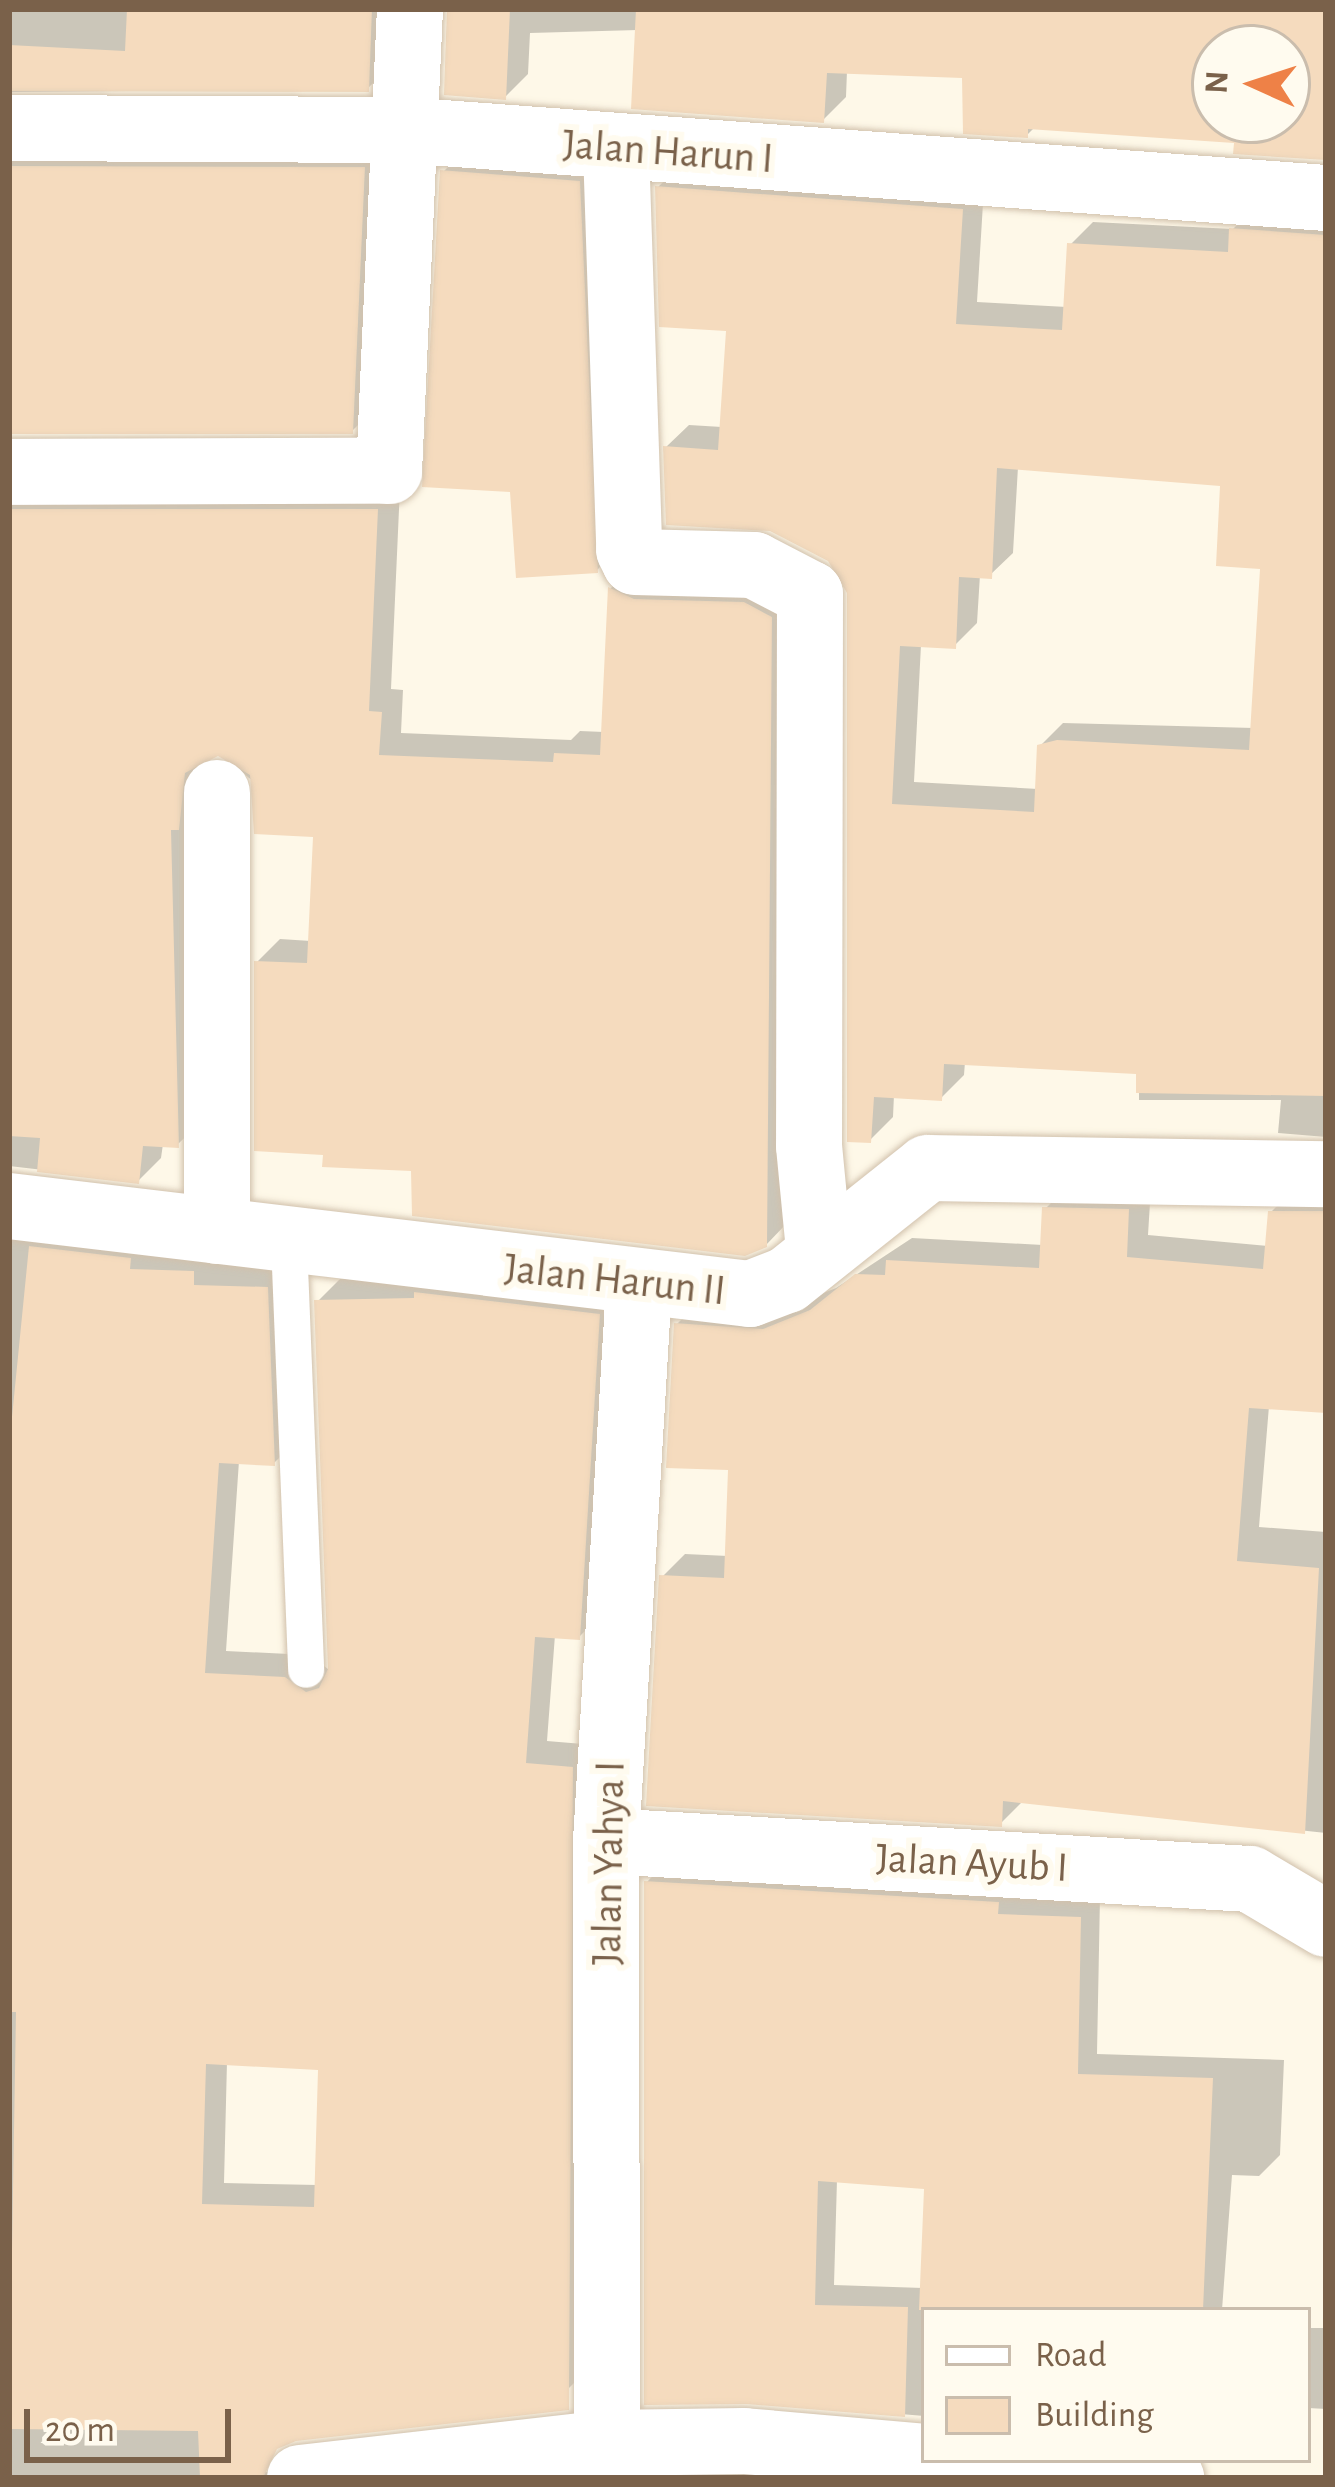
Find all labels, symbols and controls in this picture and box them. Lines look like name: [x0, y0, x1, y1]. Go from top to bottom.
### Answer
north arrow: [1191, 24, 1311, 144]
text: N: [1200, 70, 1235, 95]
street label: Jalan Harun I: [561, 120, 775, 184]
street label: Jalan Harun II: [502, 1243, 728, 1317]
street label: Jalan Yahya I: [582, 1760, 636, 1966]
street label: Jalan Ayub I: [875, 1833, 1069, 1893]
legend: [921, 2307, 1311, 2463]
text: Road: [1035, 2337, 1107, 2373]
scale bar: [30, 2385, 237, 2459]
text: Building: [1035, 2397, 1154, 2433]
text: 20 m: [45, 2412, 115, 2448]

